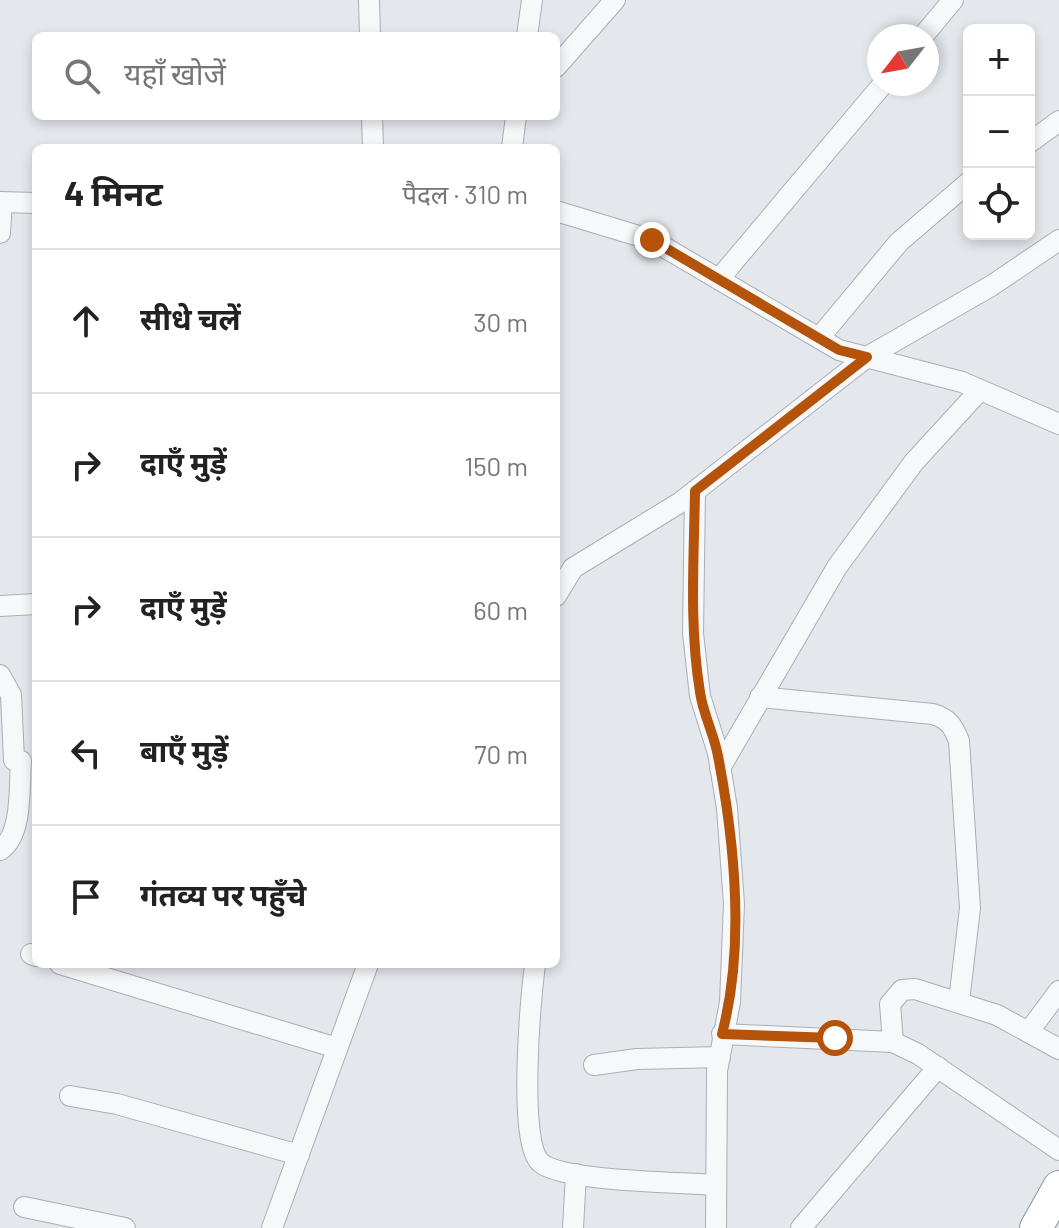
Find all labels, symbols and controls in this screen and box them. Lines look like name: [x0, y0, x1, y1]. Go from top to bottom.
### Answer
north arrow: [867, 24, 939, 96]
map controls: [963, 24, 1035, 240]
button: +: [963, 24, 1035, 96]
search box: [32, 32, 560, 120]
icon: search: [60, 54, 104, 98]
text: यहाँ खोजें: [124, 55, 226, 91]
button: −: [963, 96, 1035, 168]
button: locate: [963, 168, 1035, 240]
text: 4 मिनट: [64, 172, 163, 213]
text: पैदल · 310 m: [402, 178, 528, 209]
route end: [634, 222, 670, 258]
icon: ahead: [64, 299, 108, 343]
text: सीधे चलें: [140, 300, 241, 336]
text: 30 m: [473, 306, 528, 337]
icon: right: [64, 443, 108, 487]
text: दाएँ मुड़ें: [140, 444, 227, 480]
text: 150 m: [464, 450, 528, 481]
icon: right: [64, 587, 108, 631]
text: दाएँ मुड़ें: [140, 588, 227, 624]
text: 60 m: [473, 594, 528, 625]
icon: left: [64, 731, 108, 775]
text: बाएँ मुड़ें: [140, 732, 228, 768]
text: 70 m: [474, 738, 528, 769]
icon: arrive: [64, 875, 108, 919]
text: गंतव्य पर पहुँचे: [140, 876, 306, 912]
route start: [817, 1020, 853, 1056]

